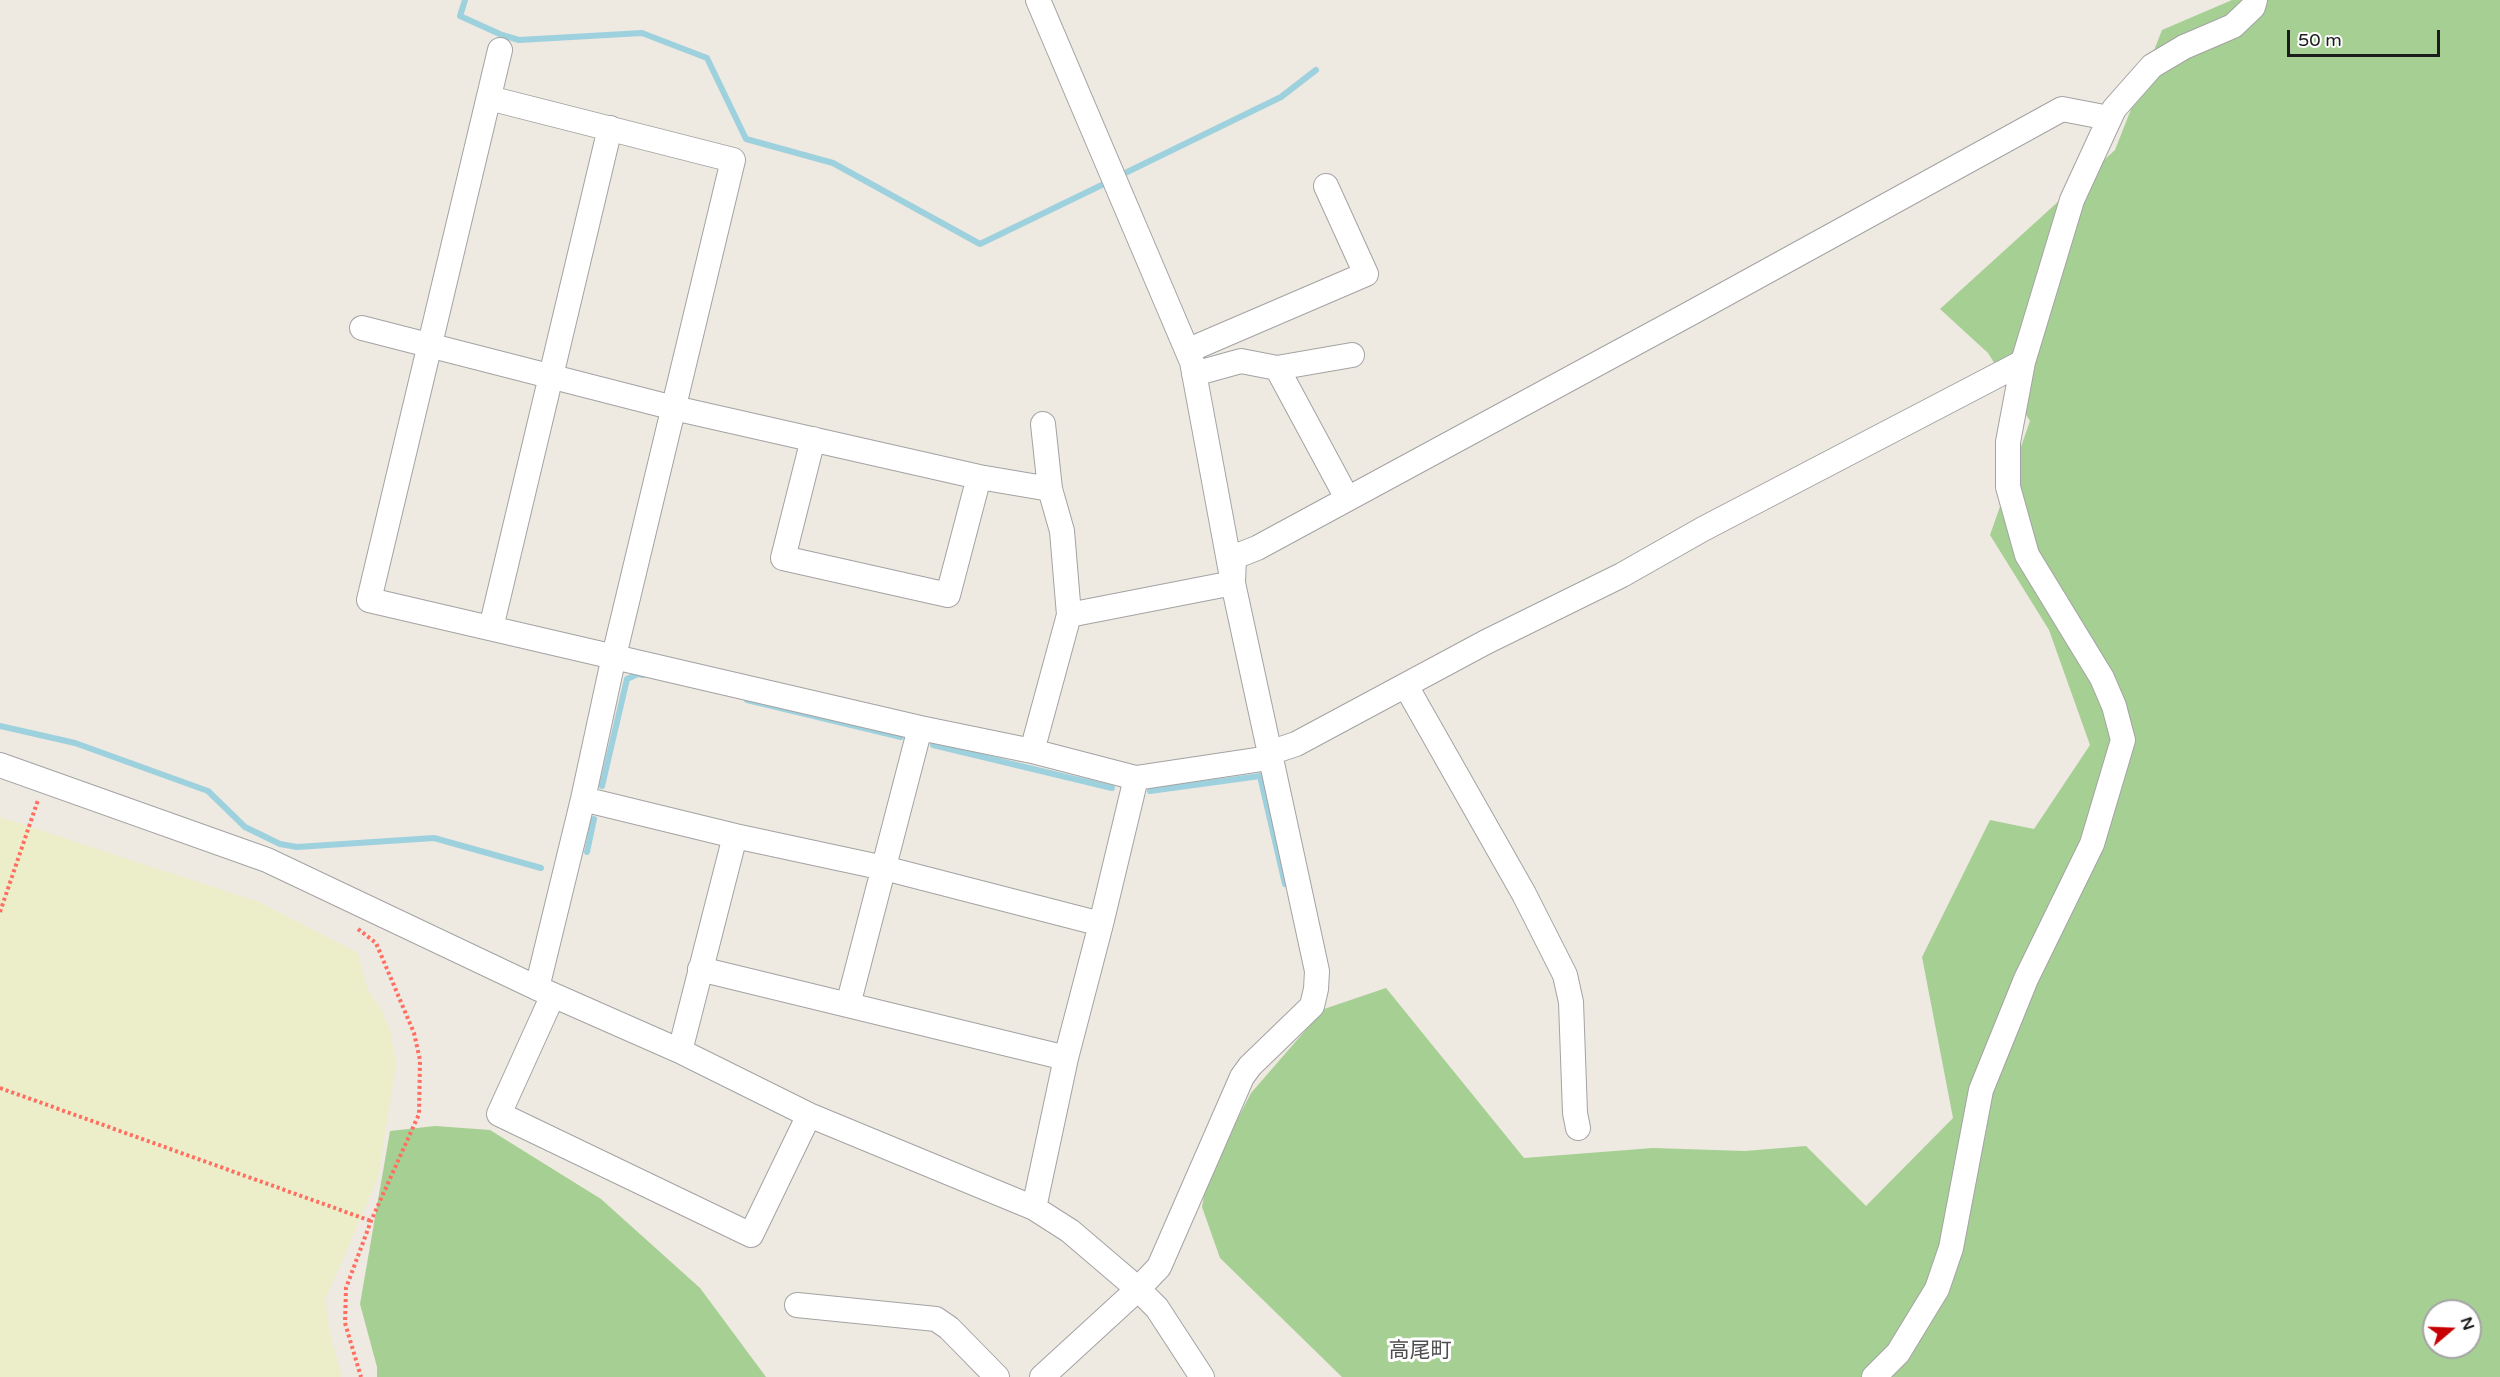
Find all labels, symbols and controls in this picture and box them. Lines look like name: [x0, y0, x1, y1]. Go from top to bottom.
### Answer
scale bar: [2290, 18, 2443, 56]
text: 50 m: [2298, 29, 2342, 51]
north arrow: [2422, 1299, 2482, 1359]
text: N: [2456, 1314, 2479, 1333]
district label: 高尾町: [1389, 1338, 1451, 1364]

